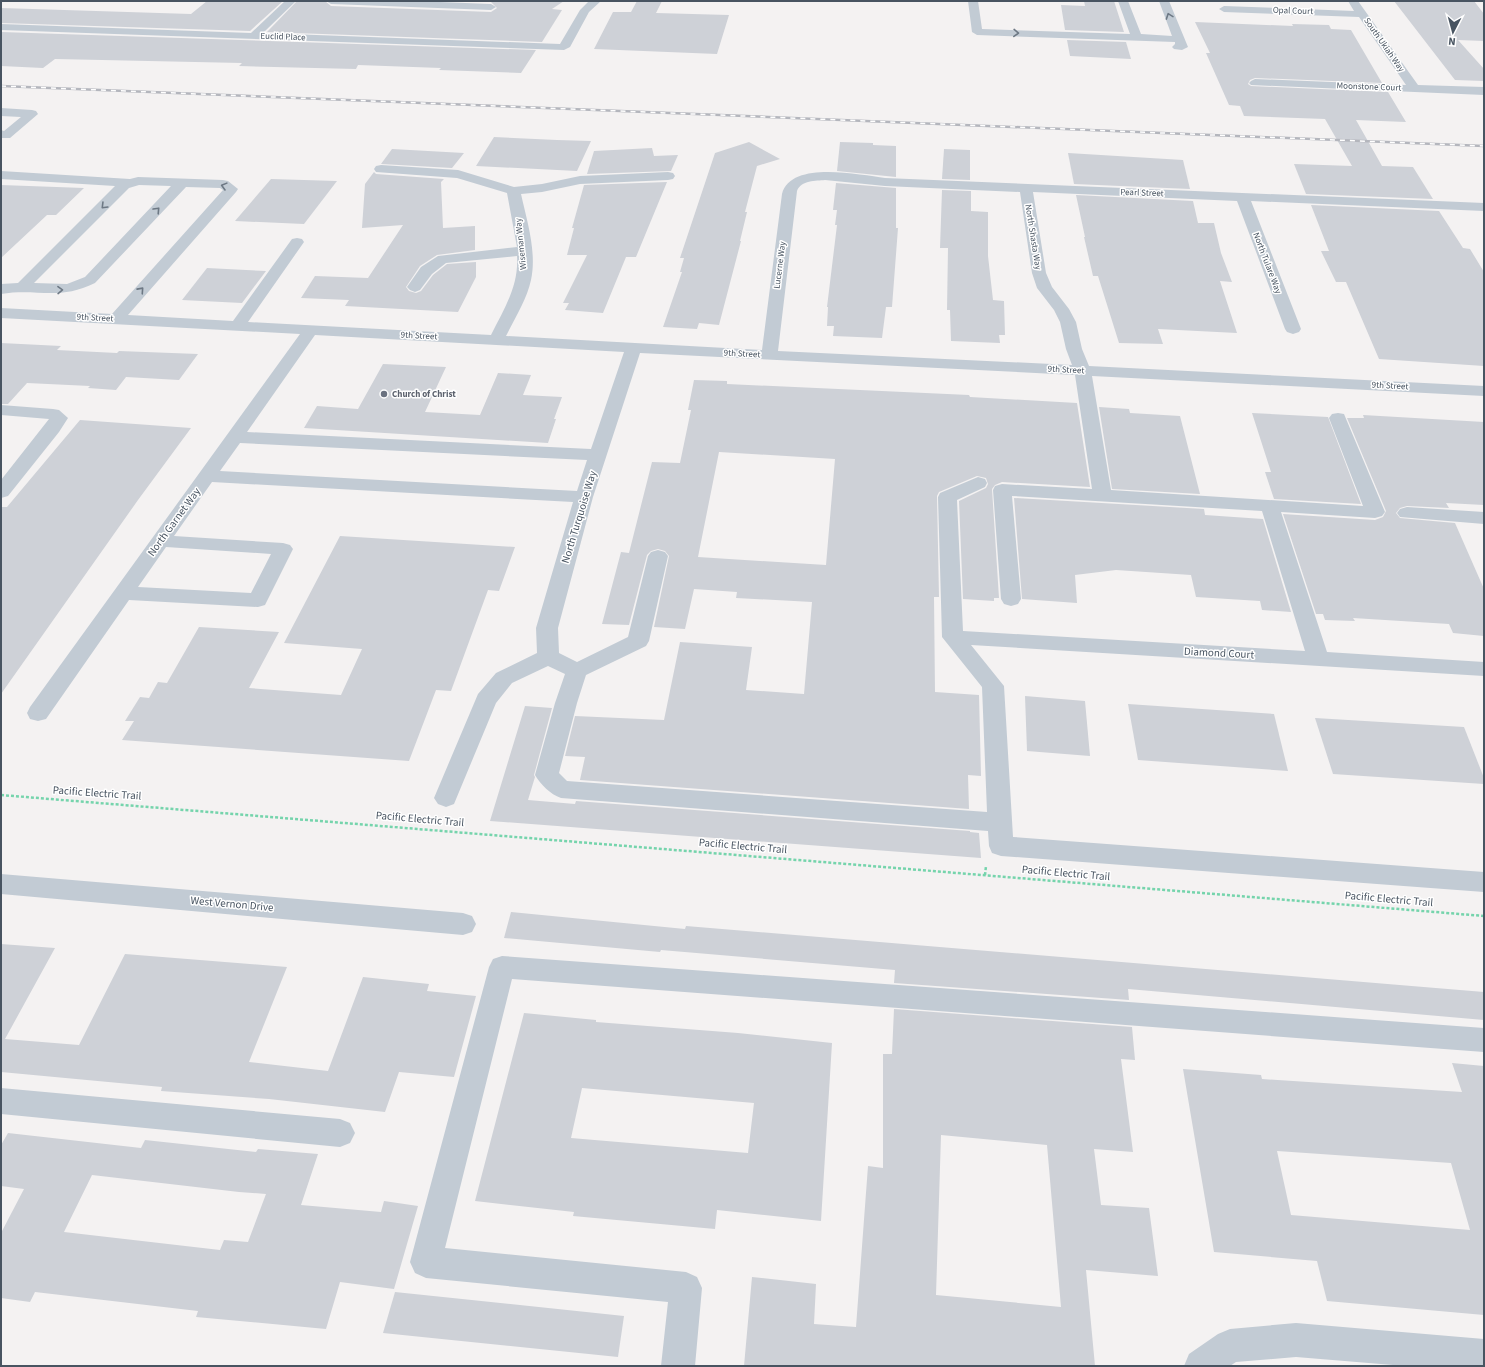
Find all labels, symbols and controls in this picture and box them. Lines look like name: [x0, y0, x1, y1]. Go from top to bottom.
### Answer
street label: Opal Court: [1273, 4, 1313, 18]
one-way arrow: [1165, 12, 1174, 19]
north arrow: [1433, 12, 1473, 52]
street label: South Ukiah Way: [1360, 15, 1408, 75]
one-way arrow: [1013, 29, 1019, 37]
street label: Euclid Place: [260, 30, 306, 44]
text: N: [1448, 34, 1456, 49]
street label: Moonstone Court: [1336, 79, 1402, 95]
one-way arrow: [220, 182, 227, 191]
street label: Pearl Street: [1120, 186, 1164, 200]
one-way arrow: [101, 201, 108, 209]
street label: North Shasta Way: [1021, 203, 1045, 272]
one-way arrow: [152, 207, 159, 214]
street label: Wiseman Way: [512, 217, 530, 270]
street label: North Tulare Way: [1249, 230, 1285, 296]
street label: Lucerne Way: [771, 240, 789, 289]
one-way arrow: [57, 286, 63, 294]
one-way arrow: [137, 287, 144, 295]
street label: 9th Street: [76, 311, 114, 325]
street label: 9th Street: [400, 329, 438, 343]
street label: 9th Street: [723, 347, 761, 361]
street label: 9th Street: [1047, 363, 1085, 377]
street label: 9th Street: [1371, 379, 1409, 393]
place label: Church of Christ: [392, 388, 456, 401]
marker: Church of Christ: [379, 389, 389, 399]
street label: North Turquoise Way: [558, 469, 600, 565]
street label: North Garnet Way: [144, 485, 204, 559]
street label: Diamond Court: [1184, 644, 1255, 662]
street label: Pacific Electric Trail: [52, 782, 142, 804]
street label: Pacific Electric Trail: [375, 808, 465, 830]
street label: Pacific Electric Trail: [698, 835, 788, 857]
street label: Pacific Electric Trail: [1021, 862, 1111, 884]
street label: Pacific Electric Trail: [1344, 888, 1434, 910]
street label: West Vernon Drive: [190, 893, 275, 915]

